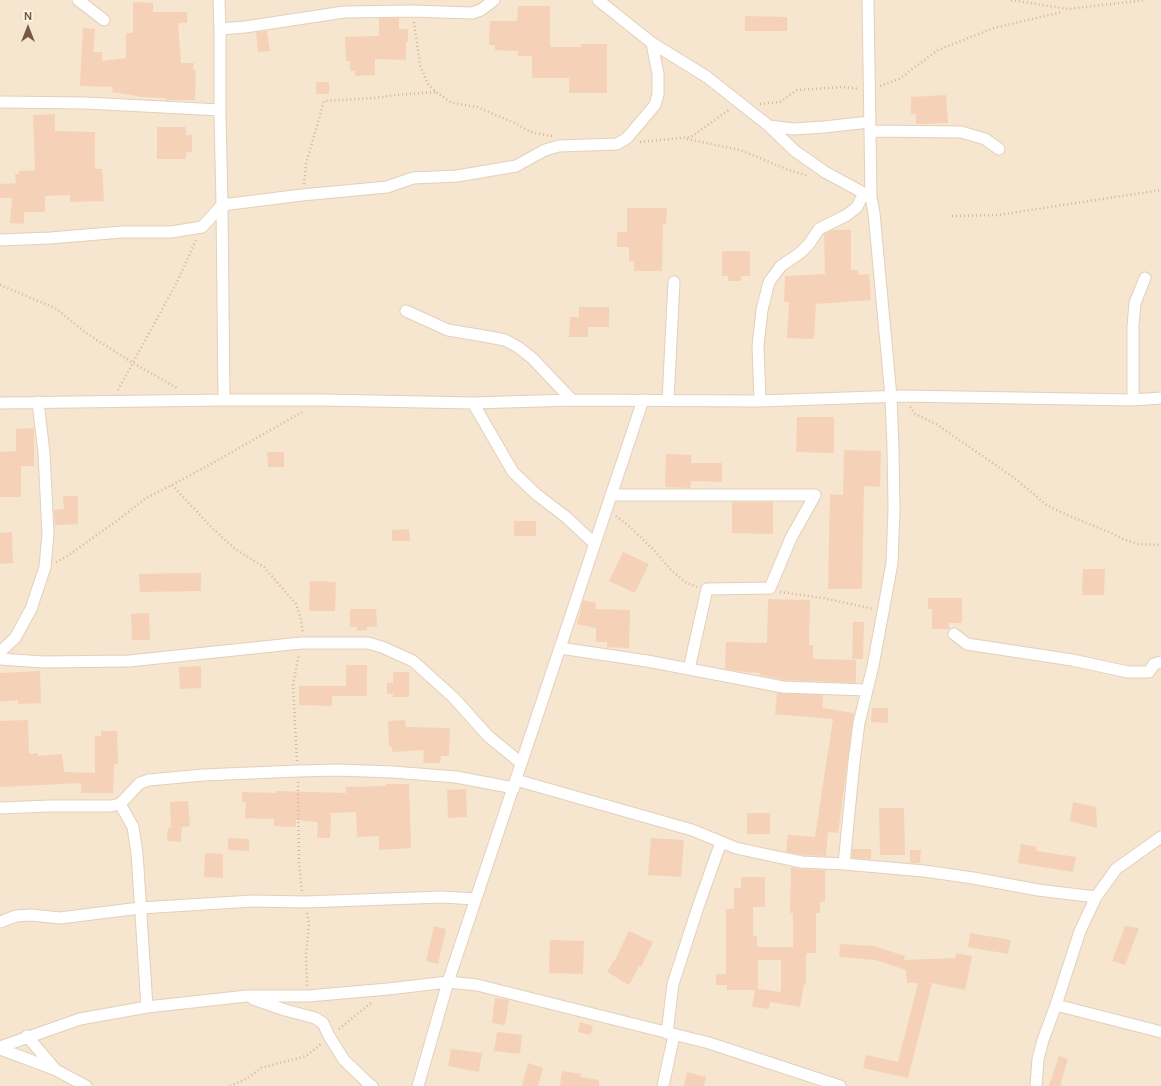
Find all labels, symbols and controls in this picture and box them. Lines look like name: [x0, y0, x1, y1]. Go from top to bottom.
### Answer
north arrow: [8, 8, 48, 48]
text: N: [24, 9, 32, 23]

